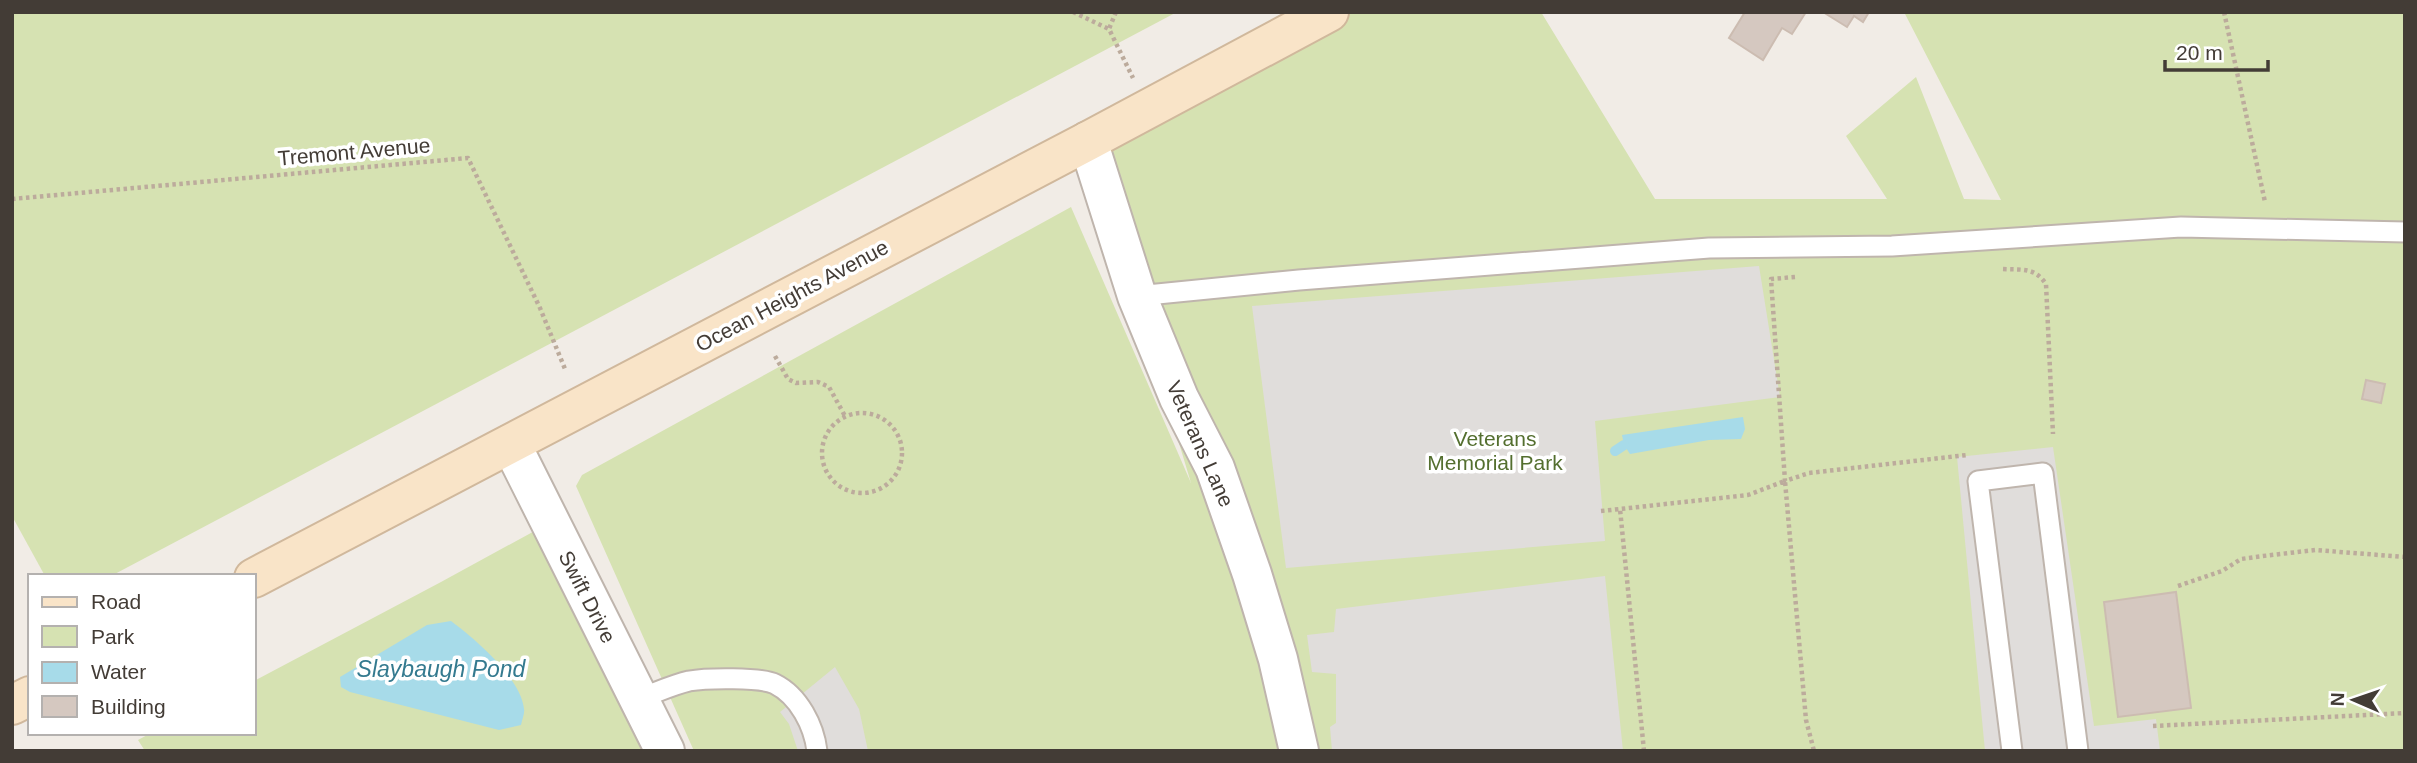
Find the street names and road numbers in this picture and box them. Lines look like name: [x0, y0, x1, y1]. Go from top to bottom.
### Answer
street label: Tremont Avenue: [277, 133, 431, 170]
street label: Ocean Heights Avenue: [692, 235, 892, 356]
street label: Veterans Lane: [1162, 377, 1239, 510]
street label: Swift Drive: [554, 547, 620, 647]

